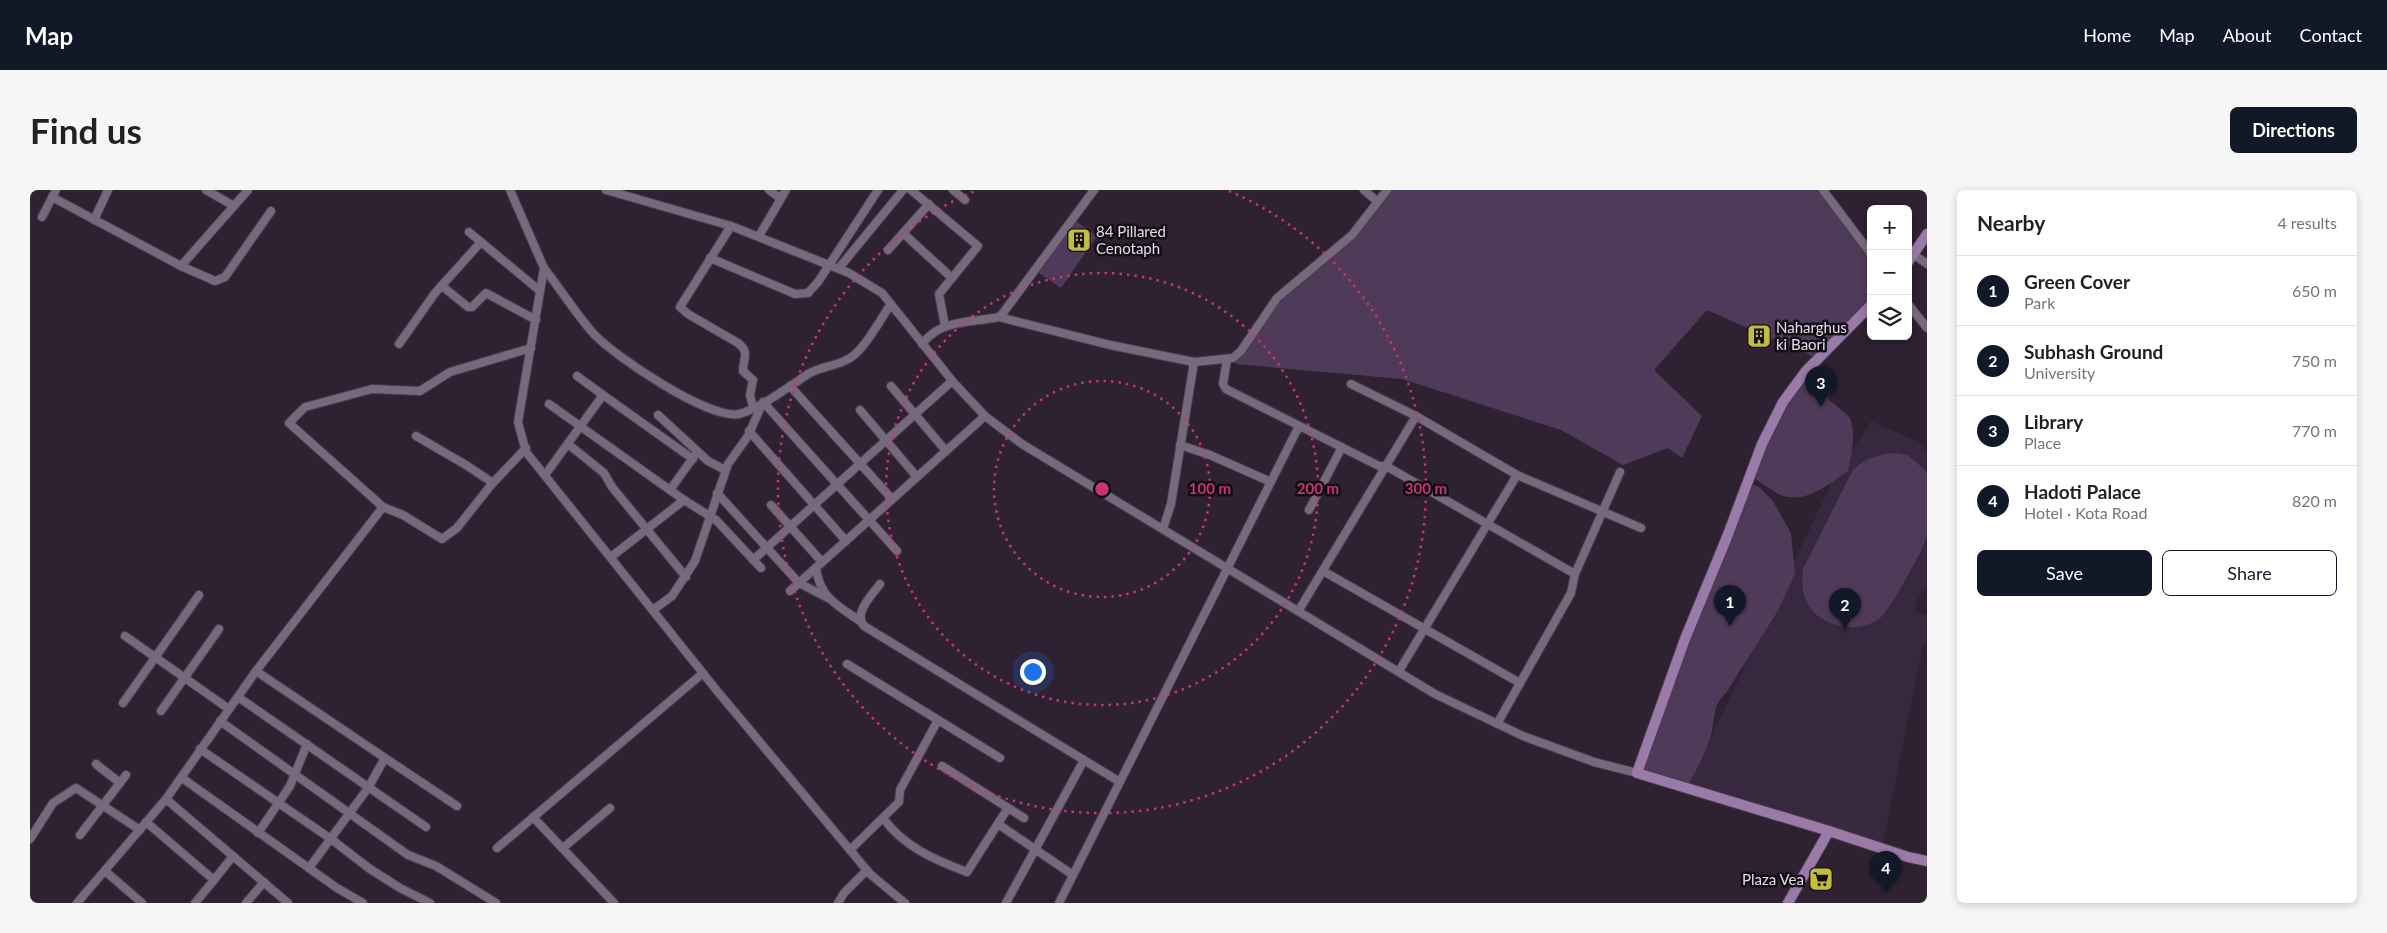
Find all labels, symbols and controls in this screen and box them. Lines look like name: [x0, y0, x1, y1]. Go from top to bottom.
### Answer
text: Map: [25, 21, 73, 50]
text: Home: [2083, 24, 2131, 46]
text: Map: [2159, 24, 2195, 46]
text: About: [2223, 24, 2272, 46]
text: Contact: [2300, 24, 2362, 46]
button: Directions: [2230, 107, 2357, 153]
text: Find us: [30, 109, 142, 151]
map controls: [1867, 205, 1912, 340]
button: +: [1867, 205, 1912, 250]
text: Nearby: [1977, 210, 2045, 235]
text: 4 results: [2277, 213, 2337, 232]
place label: 84 Pillared Cenotaph: [1096, 222, 1166, 257]
building icon: 84 Pillared Cenotaph: [1066, 227, 1092, 253]
button: −: [1867, 250, 1912, 295]
text: Green Cover: [2024, 270, 2130, 293]
text: 1: [1988, 281, 1998, 300]
text: 650 m: [2292, 281, 2337, 300]
text: Park: [2024, 293, 2055, 312]
button: layers: [1867, 295, 1912, 340]
place label: Naharghus ki Baori: [1776, 318, 1847, 353]
building icon: Naharghus ki Baori: [1746, 323, 1772, 349]
text: Subhash Ground: [2024, 340, 2163, 363]
text: 2: [1988, 351, 1998, 370]
text: 750 m: [2292, 351, 2337, 370]
text: University: [2024, 363, 2095, 382]
pin: 3: [1805, 366, 1837, 407]
text: Library: [2024, 410, 2083, 433]
text: 3: [1988, 421, 1998, 440]
text: 770 m: [2292, 421, 2337, 440]
text: Place: [2024, 433, 2061, 452]
text: 100 m: [1189, 479, 1231, 497]
text: 200 m: [1297, 479, 1339, 497]
text: 300 m: [1405, 479, 1447, 497]
centre of rings: [1093, 480, 1111, 498]
text: Hadoti Palace: [2024, 480, 2141, 503]
text: 4: [1988, 491, 1998, 510]
text: 820 m: [2292, 491, 2337, 510]
text: Hotel · Kota Road: [2024, 503, 2147, 522]
button: Save: [1977, 550, 2152, 596]
button: Share: [2162, 550, 2337, 596]
pin: 1: [1714, 585, 1746, 626]
pin: 2: [1829, 588, 1861, 629]
your location: [1020, 659, 1046, 685]
pin: 4: [1870, 851, 1902, 892]
supermarket icon: Plaza Vea: [1808, 866, 1834, 892]
place label: Plaza Vea: [1742, 870, 1804, 888]

